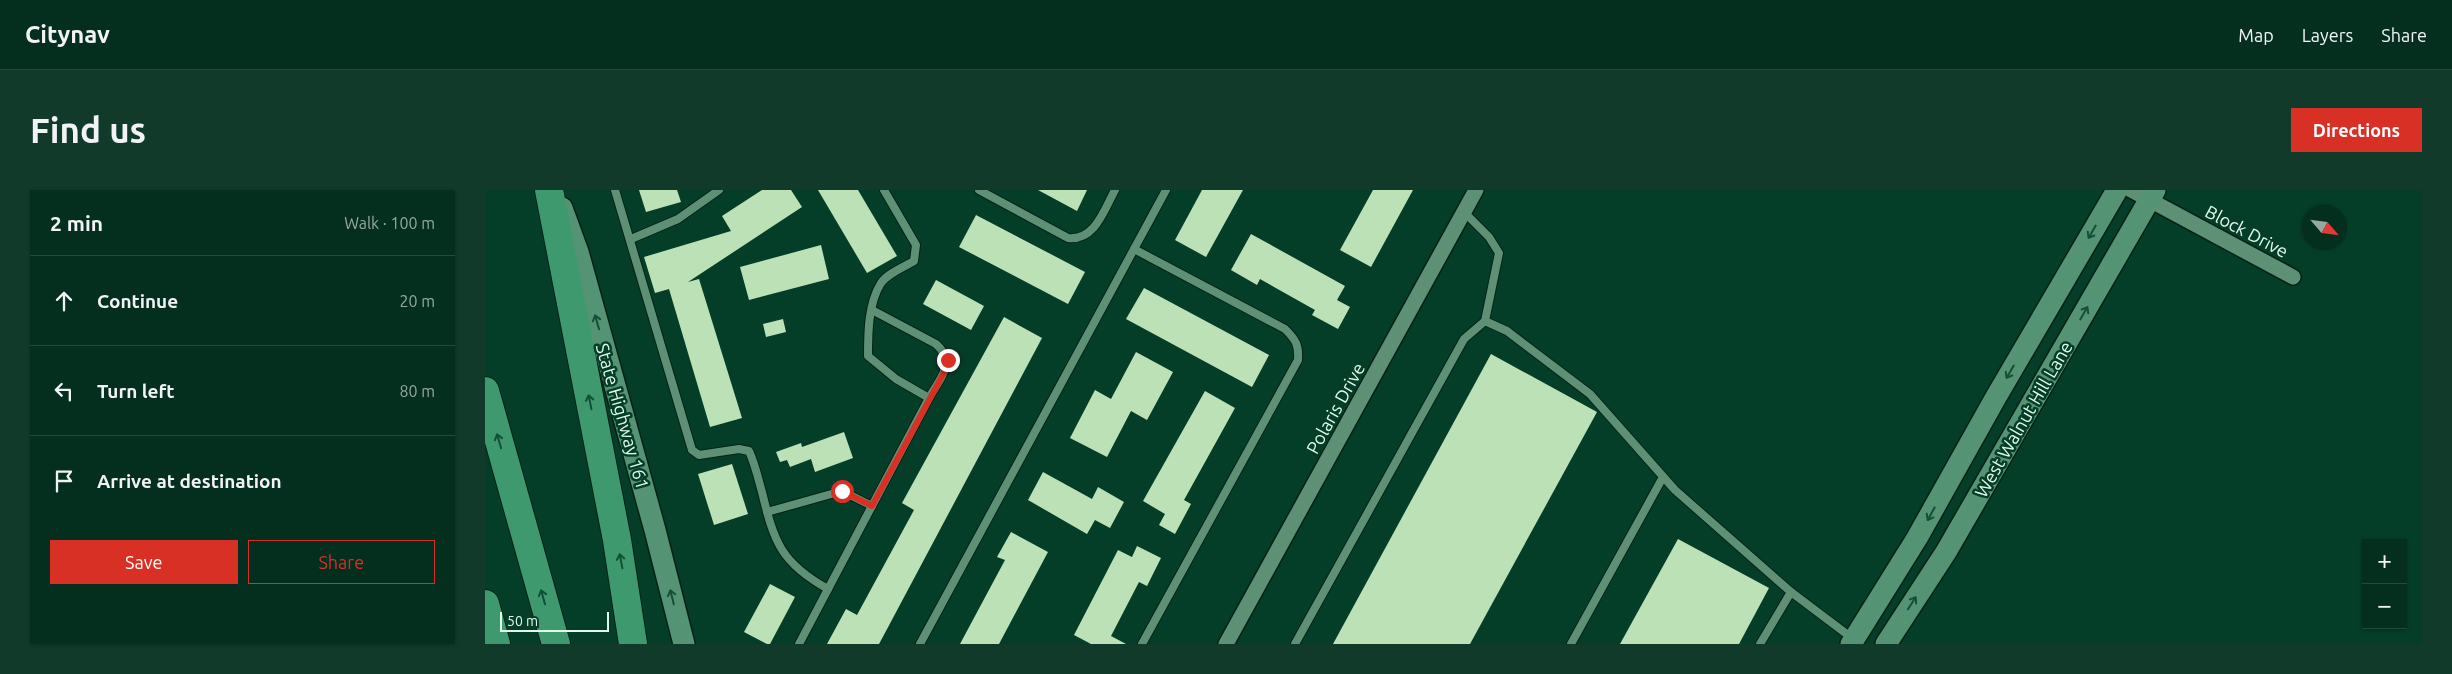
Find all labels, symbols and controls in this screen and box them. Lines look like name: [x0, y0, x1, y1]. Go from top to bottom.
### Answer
text: Citynav: [25, 21, 110, 48]
text: Map: [2238, 25, 2274, 45]
text: Layers: [2302, 25, 2353, 45]
text: Share: [2381, 25, 2427, 45]
button: Directions: [2291, 108, 2422, 152]
text: Find us: [30, 110, 146, 150]
street label: Block Drive: [2202, 201, 2292, 261]
north arrow: [2302, 205, 2347, 250]
text: 2 min: [50, 211, 103, 235]
text: Walk · 100 m: [344, 214, 435, 232]
one-way arrow: [2087, 225, 2097, 239]
icon: ahead: [50, 287, 78, 315]
text: Continue: [97, 290, 178, 312]
text: 20 m: [399, 292, 435, 310]
one-way arrow: [2079, 305, 2089, 320]
one-way arrow: [592, 314, 601, 330]
street label: West Walnut Hill Lane: [1970, 338, 2076, 500]
street label: State Highway 161: [593, 341, 653, 491]
route end: [937, 349, 960, 372]
street label: Polaris Drive: [1302, 359, 1368, 457]
one-way arrow: [2005, 365, 2015, 379]
icon: left: [50, 377, 78, 405]
text: Turn left: [97, 380, 175, 402]
text: 80 m: [399, 382, 435, 400]
one-way arrow: [584, 394, 594, 410]
one-way arrow: [493, 433, 503, 449]
icon: arrive: [50, 467, 78, 495]
text: Arrive at destination: [97, 470, 282, 492]
route start: [831, 480, 854, 503]
one-way arrow: [1925, 506, 1935, 521]
map controls: [2362, 539, 2407, 629]
button: +: [2362, 539, 2407, 584]
button: Save: [50, 540, 238, 584]
button: Share: [248, 540, 435, 584]
one-way arrow: [615, 554, 625, 570]
button: −: [2362, 584, 2407, 629]
one-way arrow: [537, 589, 547, 605]
one-way arrow: [667, 589, 676, 605]
one-way arrow: [1907, 597, 1917, 611]
scale bar: [500, 609, 609, 632]
text: 50 m: [507, 613, 538, 629]

